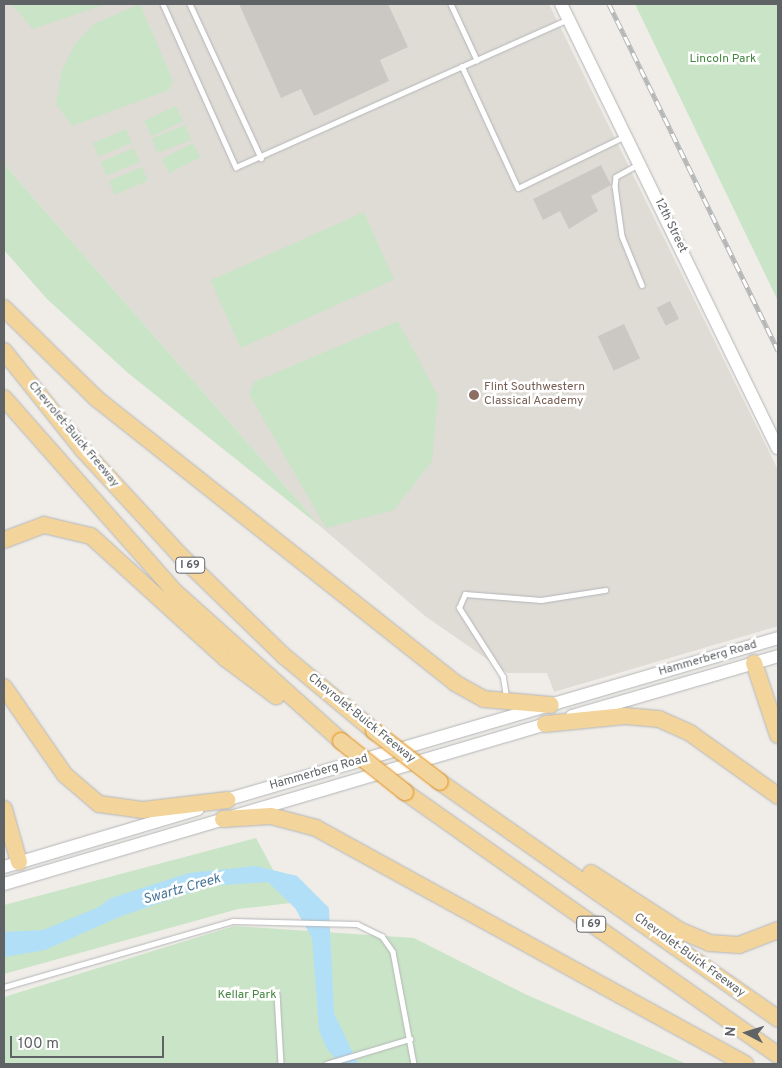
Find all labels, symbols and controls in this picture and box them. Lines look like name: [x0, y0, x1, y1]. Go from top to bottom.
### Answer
park label: Lincoln Park: [690, 53, 756, 67]
street label: 12th Street: [651, 196, 689, 256]
street label: Chevrolet-Buick Freeway: [25, 379, 121, 491]
place label: Flint Southwestern Classical Academy: [484, 381, 585, 409]
marker: Flint Southwestern Classical Academy: [468, 389, 480, 401]
road number: I 69: [175, 556, 205, 574]
street label: Hammerberg Road: [657, 638, 759, 680]
street label: Chevrolet-Buick Freeway: [305, 671, 417, 767]
street label: Hammerberg Road: [268, 752, 370, 794]
water label: Swartz Creek: [141, 871, 223, 909]
street label: Chevrolet-Buick Freeway: [631, 911, 747, 1001]
road number: I 69: [576, 916, 606, 932]
park label: Kellar Park: [217, 989, 277, 1003]
north arrow: [722, 1008, 772, 1058]
scale bar: [12, 1026, 166, 1058]
text: N: [723, 1026, 740, 1037]
text: 100 m: [18, 1035, 59, 1054]

